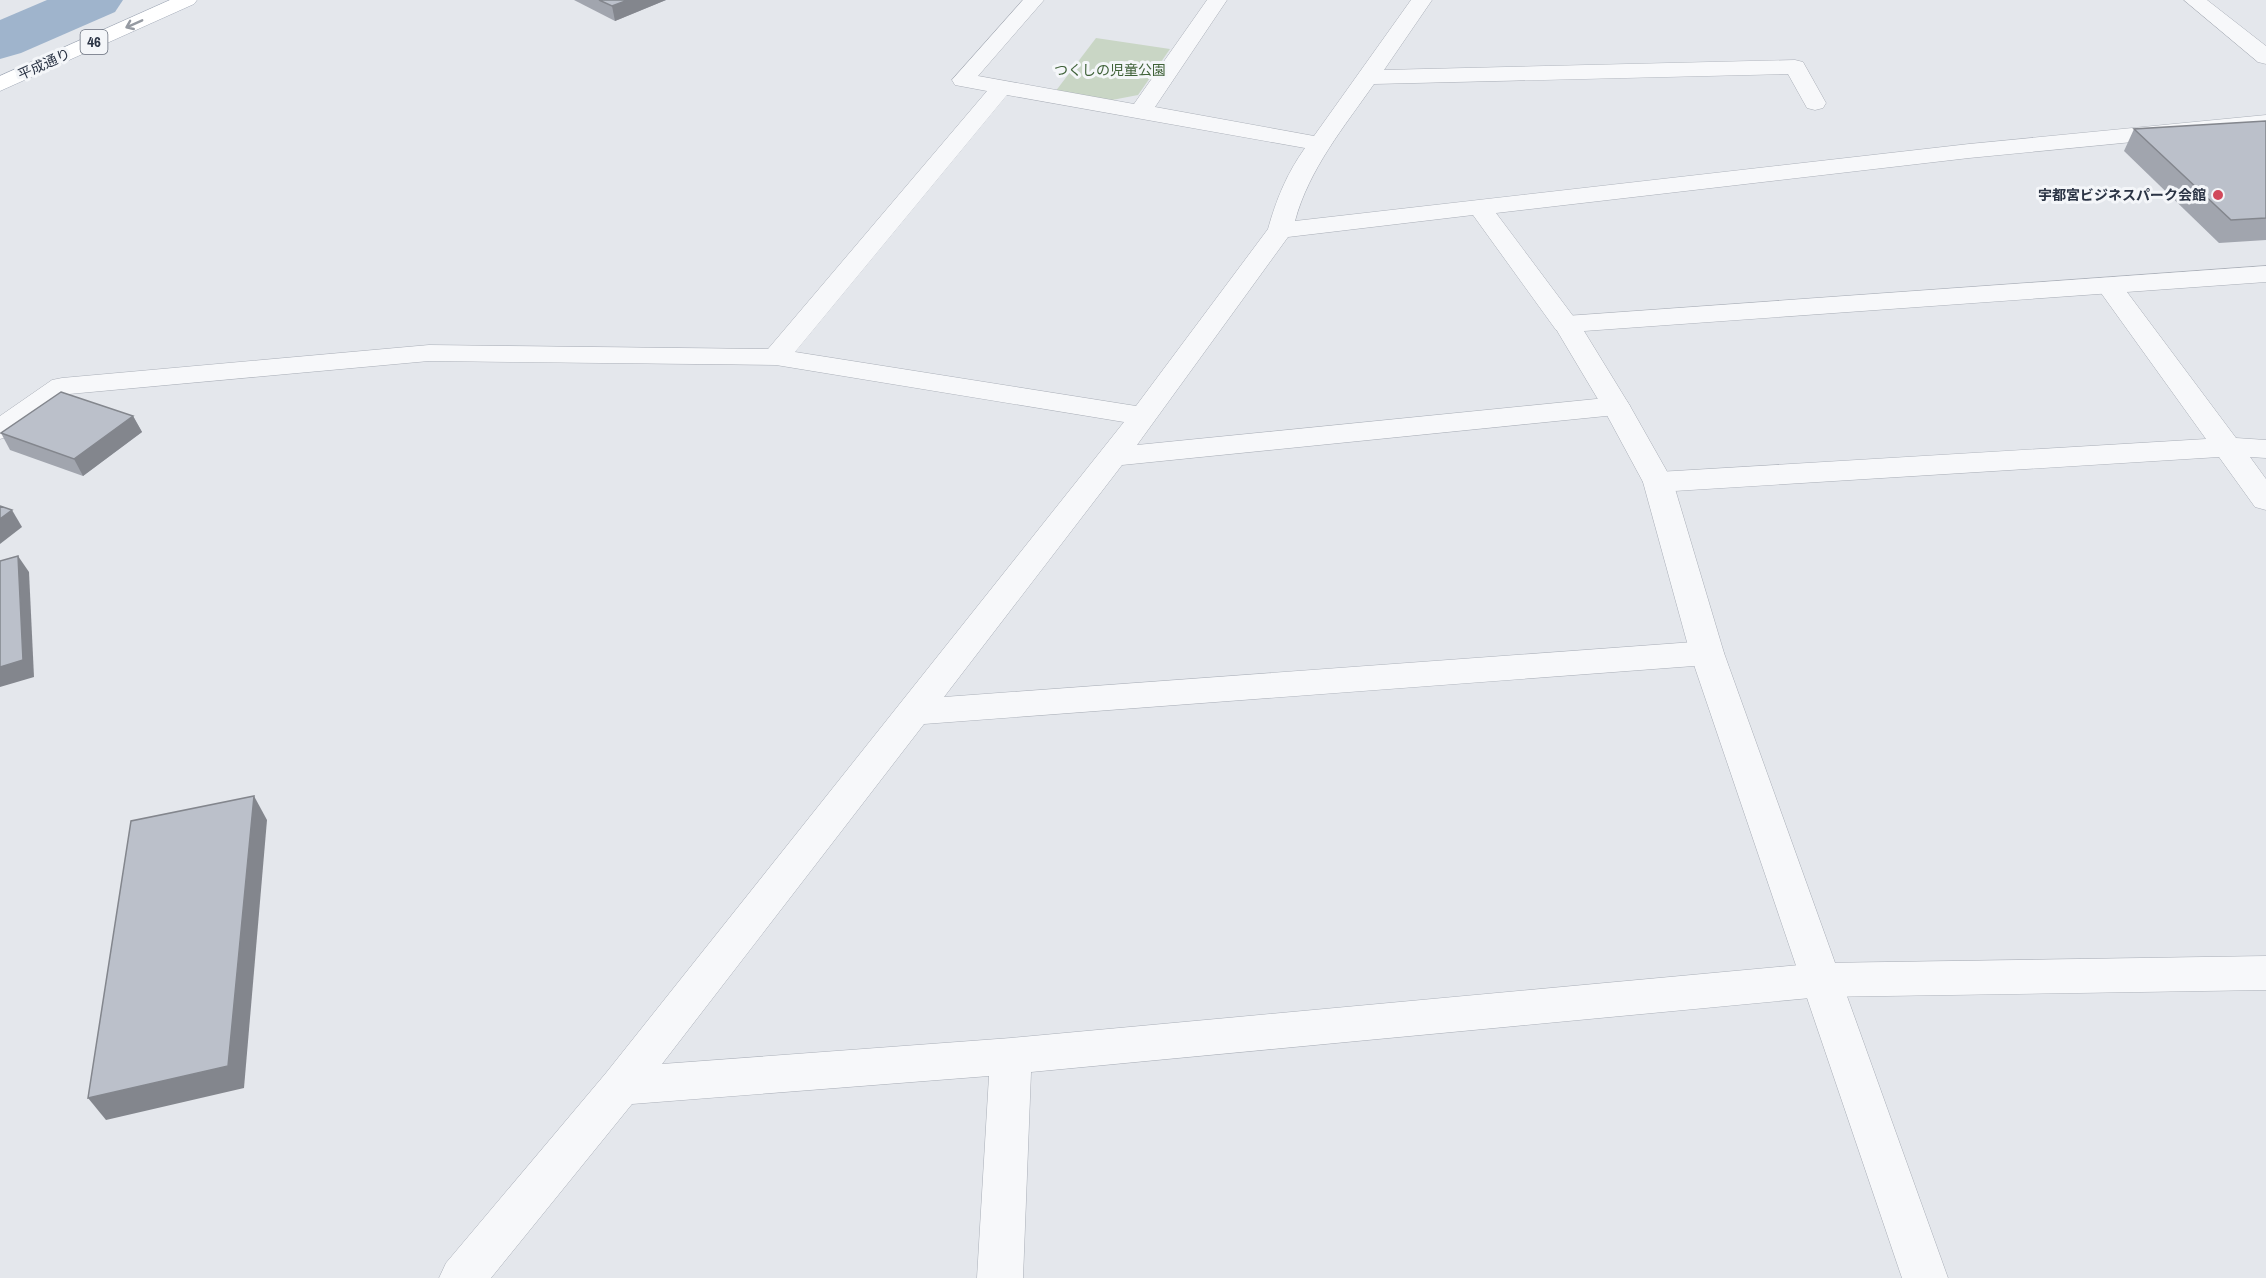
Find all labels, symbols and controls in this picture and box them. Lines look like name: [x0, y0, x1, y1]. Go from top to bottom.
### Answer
one-way arrow: [126, 19, 144, 30]
road number: 46: [80, 30, 107, 54]
street label: 平成通り: [15, 44, 73, 84]
park label: つくしの児童公園: [1054, 61, 1166, 79]
place label: 宇都宮ビジネスパーク会館: [2038, 186, 2206, 204]
marker: 宇都宮ビジネスパーク会館: [2211, 188, 2225, 202]

